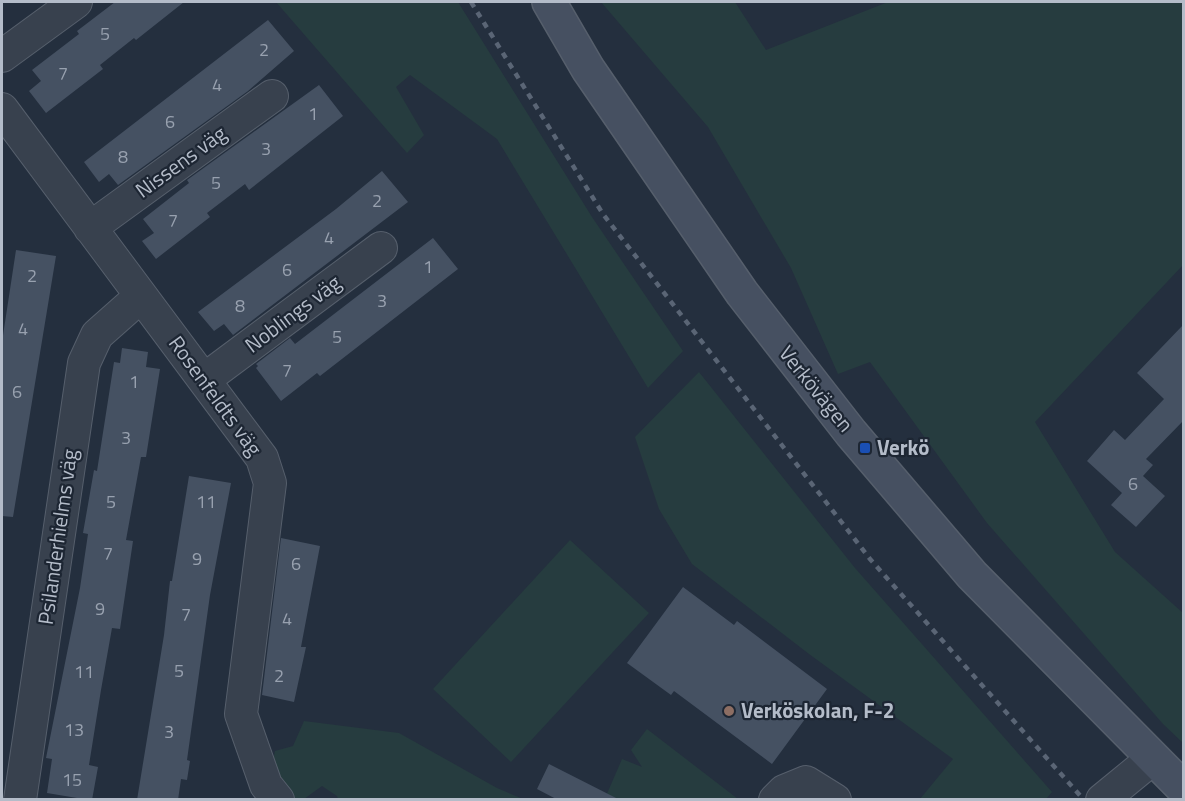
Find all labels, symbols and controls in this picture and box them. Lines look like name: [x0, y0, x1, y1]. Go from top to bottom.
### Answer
house number: 5: [100, 20, 110, 47]
house number: 2: [259, 36, 269, 63]
house number: 7: [58, 60, 68, 87]
house number: 4: [212, 71, 222, 98]
house number: 1: [308, 100, 318, 127]
house number: 6: [165, 108, 175, 135]
street label: Nissens väg: [128, 117, 233, 205]
house number: 3: [261, 135, 271, 162]
house number: 8: [118, 143, 128, 170]
house number: 5: [211, 169, 221, 196]
house number: 2: [372, 187, 382, 214]
house number: 7: [168, 207, 178, 234]
house number: 4: [324, 224, 334, 251]
house number: 1: [423, 253, 433, 280]
house number: 6: [282, 256, 292, 283]
house number: 2: [27, 262, 37, 289]
street label: Noblings väg: [237, 266, 347, 360]
house number: 3: [377, 287, 387, 314]
house number: 8: [235, 292, 245, 319]
house number: 4: [18, 315, 28, 342]
house number: 5: [332, 323, 342, 350]
street label: Rosenfeldts väg: [161, 329, 271, 462]
street label: Verkövägen: [772, 338, 862, 439]
house number: 7: [282, 357, 292, 384]
house number: 1: [129, 368, 139, 395]
house number: 6: [12, 378, 22, 405]
house number: 3: [121, 424, 131, 451]
place label: Verkö: [877, 431, 929, 463]
marker: Verkö: [858, 441, 872, 455]
street label: Psilanderhielms väg: [29, 447, 85, 627]
house number: 6: [1128, 470, 1138, 497]
house number: 5: [106, 488, 116, 515]
house number: 11: [196, 488, 216, 515]
house number: 7: [103, 540, 113, 567]
house number: 9: [192, 545, 202, 572]
house number: 6: [291, 550, 301, 577]
house number: 9: [95, 595, 105, 622]
house number: 7: [181, 601, 191, 628]
house number: 4: [282, 605, 292, 632]
house number: 5: [174, 657, 184, 684]
house number: 11: [74, 658, 94, 685]
house number: 2: [274, 662, 284, 689]
place label: Verköskolan, F-2: [741, 694, 895, 726]
marker: Verköskolan, F-2: [722, 704, 736, 718]
house number: 13: [64, 716, 84, 743]
house number: 3: [164, 718, 174, 745]
house number: 15: [62, 766, 82, 793]

